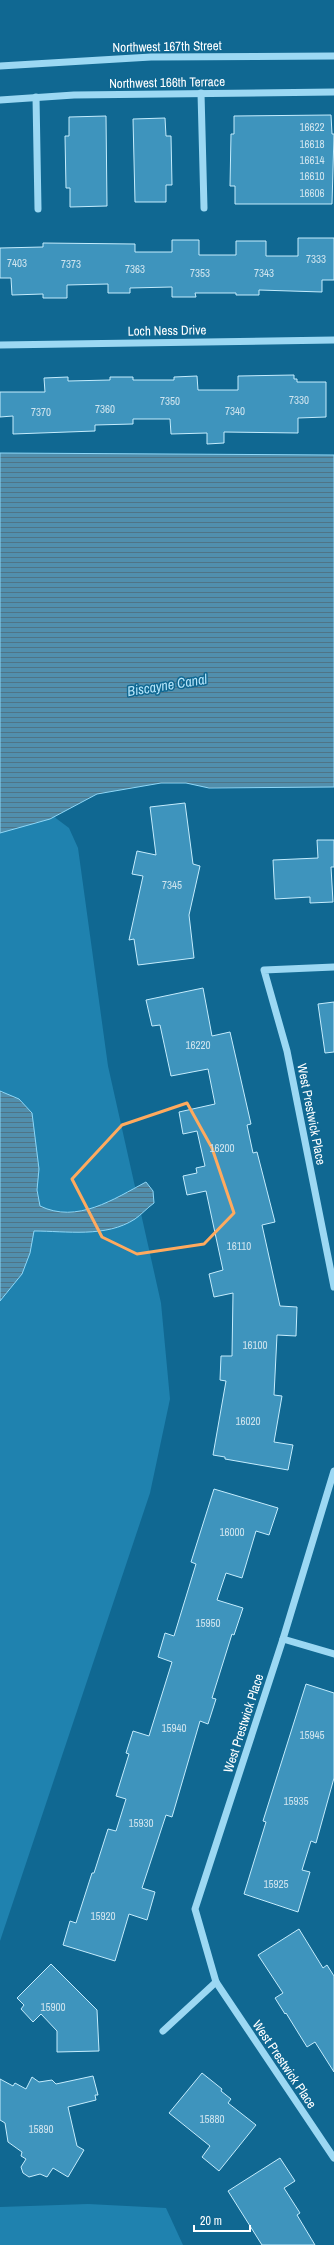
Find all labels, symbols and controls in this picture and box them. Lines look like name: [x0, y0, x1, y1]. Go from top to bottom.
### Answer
street label: Northwest 167th Street: [112, 37, 222, 56]
street label: Northwest 166th Terrace: [109, 73, 225, 92]
house number: 16622: [299, 120, 325, 134]
house number: 16618: [299, 137, 325, 151]
house number: 16614: [299, 153, 325, 167]
house number: 16610: [299, 169, 325, 183]
house number: 16606: [299, 186, 325, 200]
house number: 7333: [306, 252, 326, 266]
house number: 7403: [7, 256, 27, 270]
house number: 7373: [61, 257, 81, 271]
house number: 7363: [125, 262, 145, 276]
house number: 7353: [190, 266, 210, 280]
house number: 7343: [254, 266, 274, 280]
street label: Loch Ness Drive: [127, 321, 207, 340]
house number: 7330: [289, 393, 309, 407]
house number: 7350: [160, 394, 180, 408]
house number: 7360: [95, 402, 115, 416]
house number: 7340: [225, 404, 245, 418]
house number: 7370: [31, 405, 51, 419]
water label: Biscayne Canal: [126, 670, 209, 700]
house number: 7345: [162, 878, 182, 892]
house number: 16220: [185, 1038, 211, 1052]
street label: West Prestwick Place: [293, 1062, 330, 1166]
house number: 16200: [209, 1141, 235, 1155]
house number: 16110: [227, 1239, 251, 1253]
house number: 16100: [242, 1338, 268, 1352]
house number: 16020: [235, 1414, 261, 1428]
house number: 16000: [219, 1525, 245, 1539]
house number: 15950: [195, 1616, 221, 1630]
street label: West Prestwick Place: [219, 1672, 267, 1775]
house number: 15940: [161, 1721, 187, 1735]
house number: 15945: [299, 1728, 325, 1742]
house number: 15935: [283, 1794, 309, 1808]
house number: 15930: [128, 1816, 154, 1830]
house number: 15925: [263, 1877, 289, 1891]
house number: 15920: [90, 1909, 116, 1923]
house number: 15900: [40, 2000, 66, 2014]
street label: West Prestwick Place: [249, 2017, 320, 2112]
house number: 15880: [199, 2112, 225, 2126]
house number: 15890: [28, 2122, 54, 2136]
scale bar: [194, 2207, 250, 2233]
text: 20 m: [200, 2213, 222, 2229]

